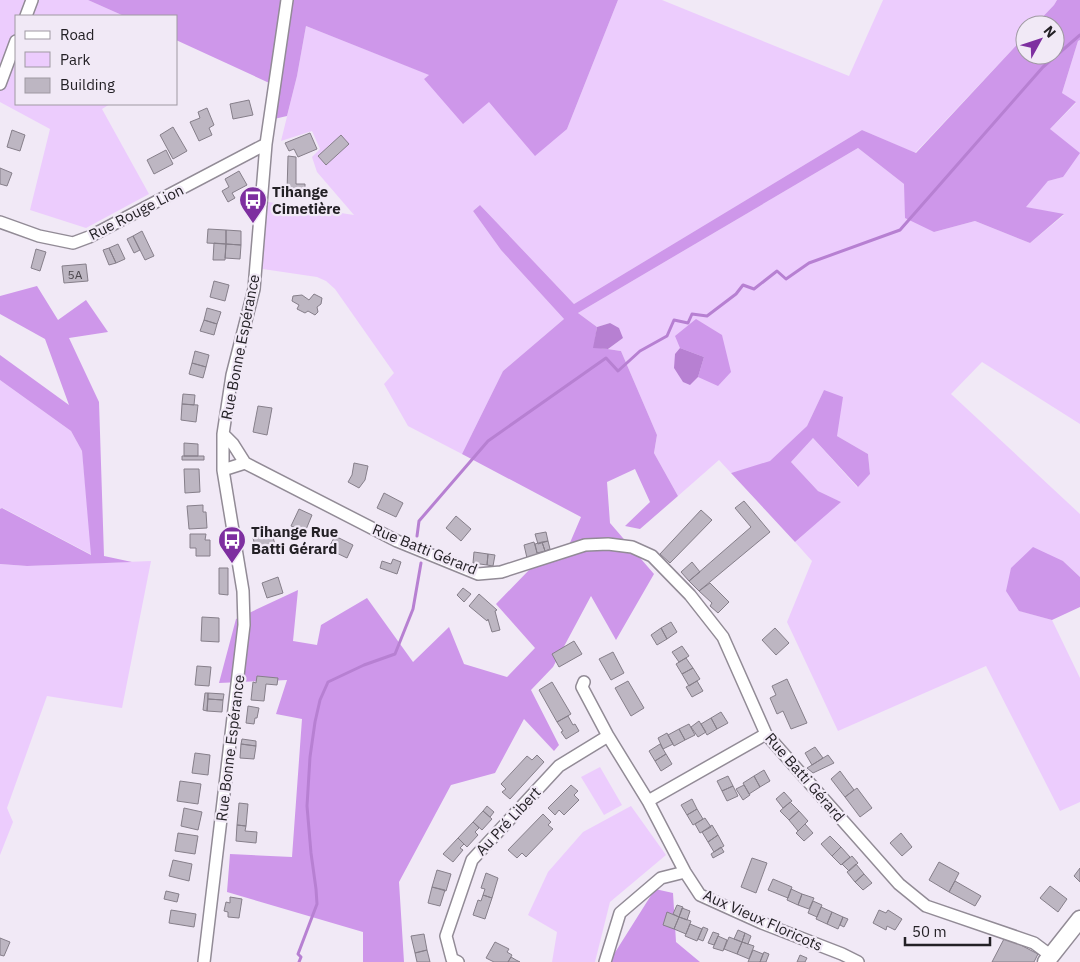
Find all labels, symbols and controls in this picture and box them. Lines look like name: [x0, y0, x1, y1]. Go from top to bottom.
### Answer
legend: [15, 15, 178, 105]
north arrow: [1015, 15, 1065, 65]
text: N: [1040, 22, 1060, 41]
text: Road: [60, 25, 95, 44]
text: Park: [60, 50, 90, 69]
text: Building: [60, 75, 115, 94]
street label: Rue Rouge Lion: [85, 180, 187, 244]
place label: Tihange Cimetière: [272, 182, 341, 218]
bus stop icon: Tihange Cimetière: [238, 185, 268, 224]
house number: 5A: [68, 267, 83, 282]
street label: Rue Bonne Espérance: [217, 273, 263, 421]
street label: Rue Batti Gérard: [370, 519, 480, 579]
place label: Tihange Rue Batti Gérard: [251, 522, 338, 558]
bus stop icon: Tihange Rue Batti Gérard: [217, 525, 247, 564]
street label: Rue Bonne Espérance: [212, 674, 248, 822]
street label: Rue Batti Gérard: [761, 729, 849, 825]
street label: Au Pré Libert: [471, 783, 545, 859]
street label: Aux Vieux Floricots: [700, 885, 826, 955]
scale bar: [905, 914, 990, 946]
text: 50 m: [912, 922, 947, 941]

